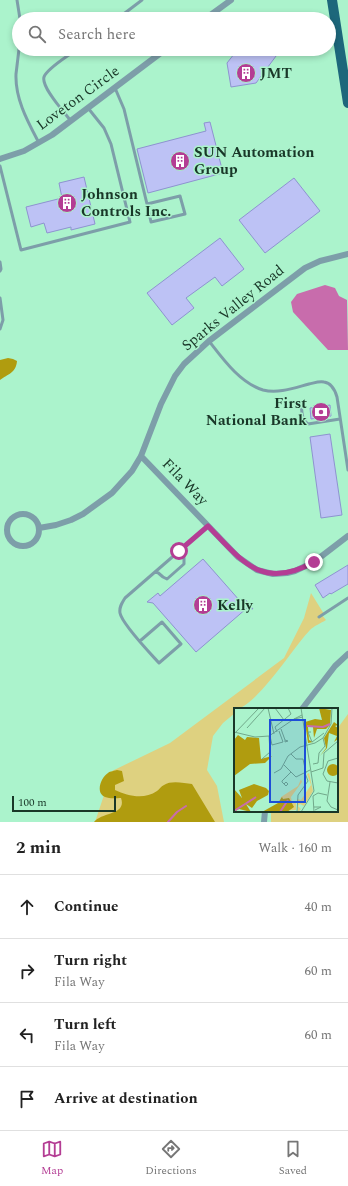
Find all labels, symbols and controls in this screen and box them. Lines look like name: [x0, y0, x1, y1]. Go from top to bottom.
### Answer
search box: [12, 12, 336, 56]
icon: search: [26, 23, 48, 45]
text: Search here: [58, 23, 136, 46]
street label: Loveton Circle: [31, 60, 125, 136]
building icon: JMT: [235, 62, 257, 84]
place label: JMT: [260, 62, 292, 85]
place label: SUN Automation Group: [194, 141, 315, 181]
building icon: SUN Automation Group: [169, 150, 191, 172]
place label: Johnson Controls Inc.: [81, 183, 171, 223]
building icon: Johnson Controls Inc.: [56, 192, 78, 214]
street label: Sparks Valley Road: [177, 259, 289, 357]
place label: First National Bank: [206, 392, 307, 432]
bank icon: First National Bank: [310, 401, 332, 423]
street label: Fila Way: [157, 453, 214, 511]
route start: [170, 542, 188, 560]
route end: [305, 553, 323, 571]
building icon: Kelly: [192, 594, 214, 616]
place label: Kelly: [217, 594, 254, 617]
inset map: [234, 708, 338, 812]
scale bar: [12, 794, 116, 813]
text: 100 m: [18, 794, 47, 811]
text: 2 min: [16, 835, 61, 861]
text: Walk · 160 m: [258, 838, 332, 858]
text: Continue: [54, 895, 119, 918]
icon: ahead: [16, 896, 38, 918]
text: 40 m: [305, 897, 332, 917]
text: Turn right: [54, 949, 127, 972]
icon: right: [16, 960, 38, 982]
text: 60 m: [305, 961, 332, 981]
text: Fila Way: [54, 972, 104, 992]
text: Turn left: [54, 1013, 116, 1036]
icon: left: [16, 1024, 38, 1046]
text: 60 m: [305, 1025, 332, 1045]
text: Fila Way: [54, 1036, 104, 1056]
text: Arrive at destination: [54, 1087, 198, 1110]
icon: arrive: [16, 1088, 38, 1110]
tab: Map: [41, 1138, 63, 1179]
tab: Directions: [145, 1138, 197, 1179]
tab: Saved: [279, 1138, 307, 1179]

